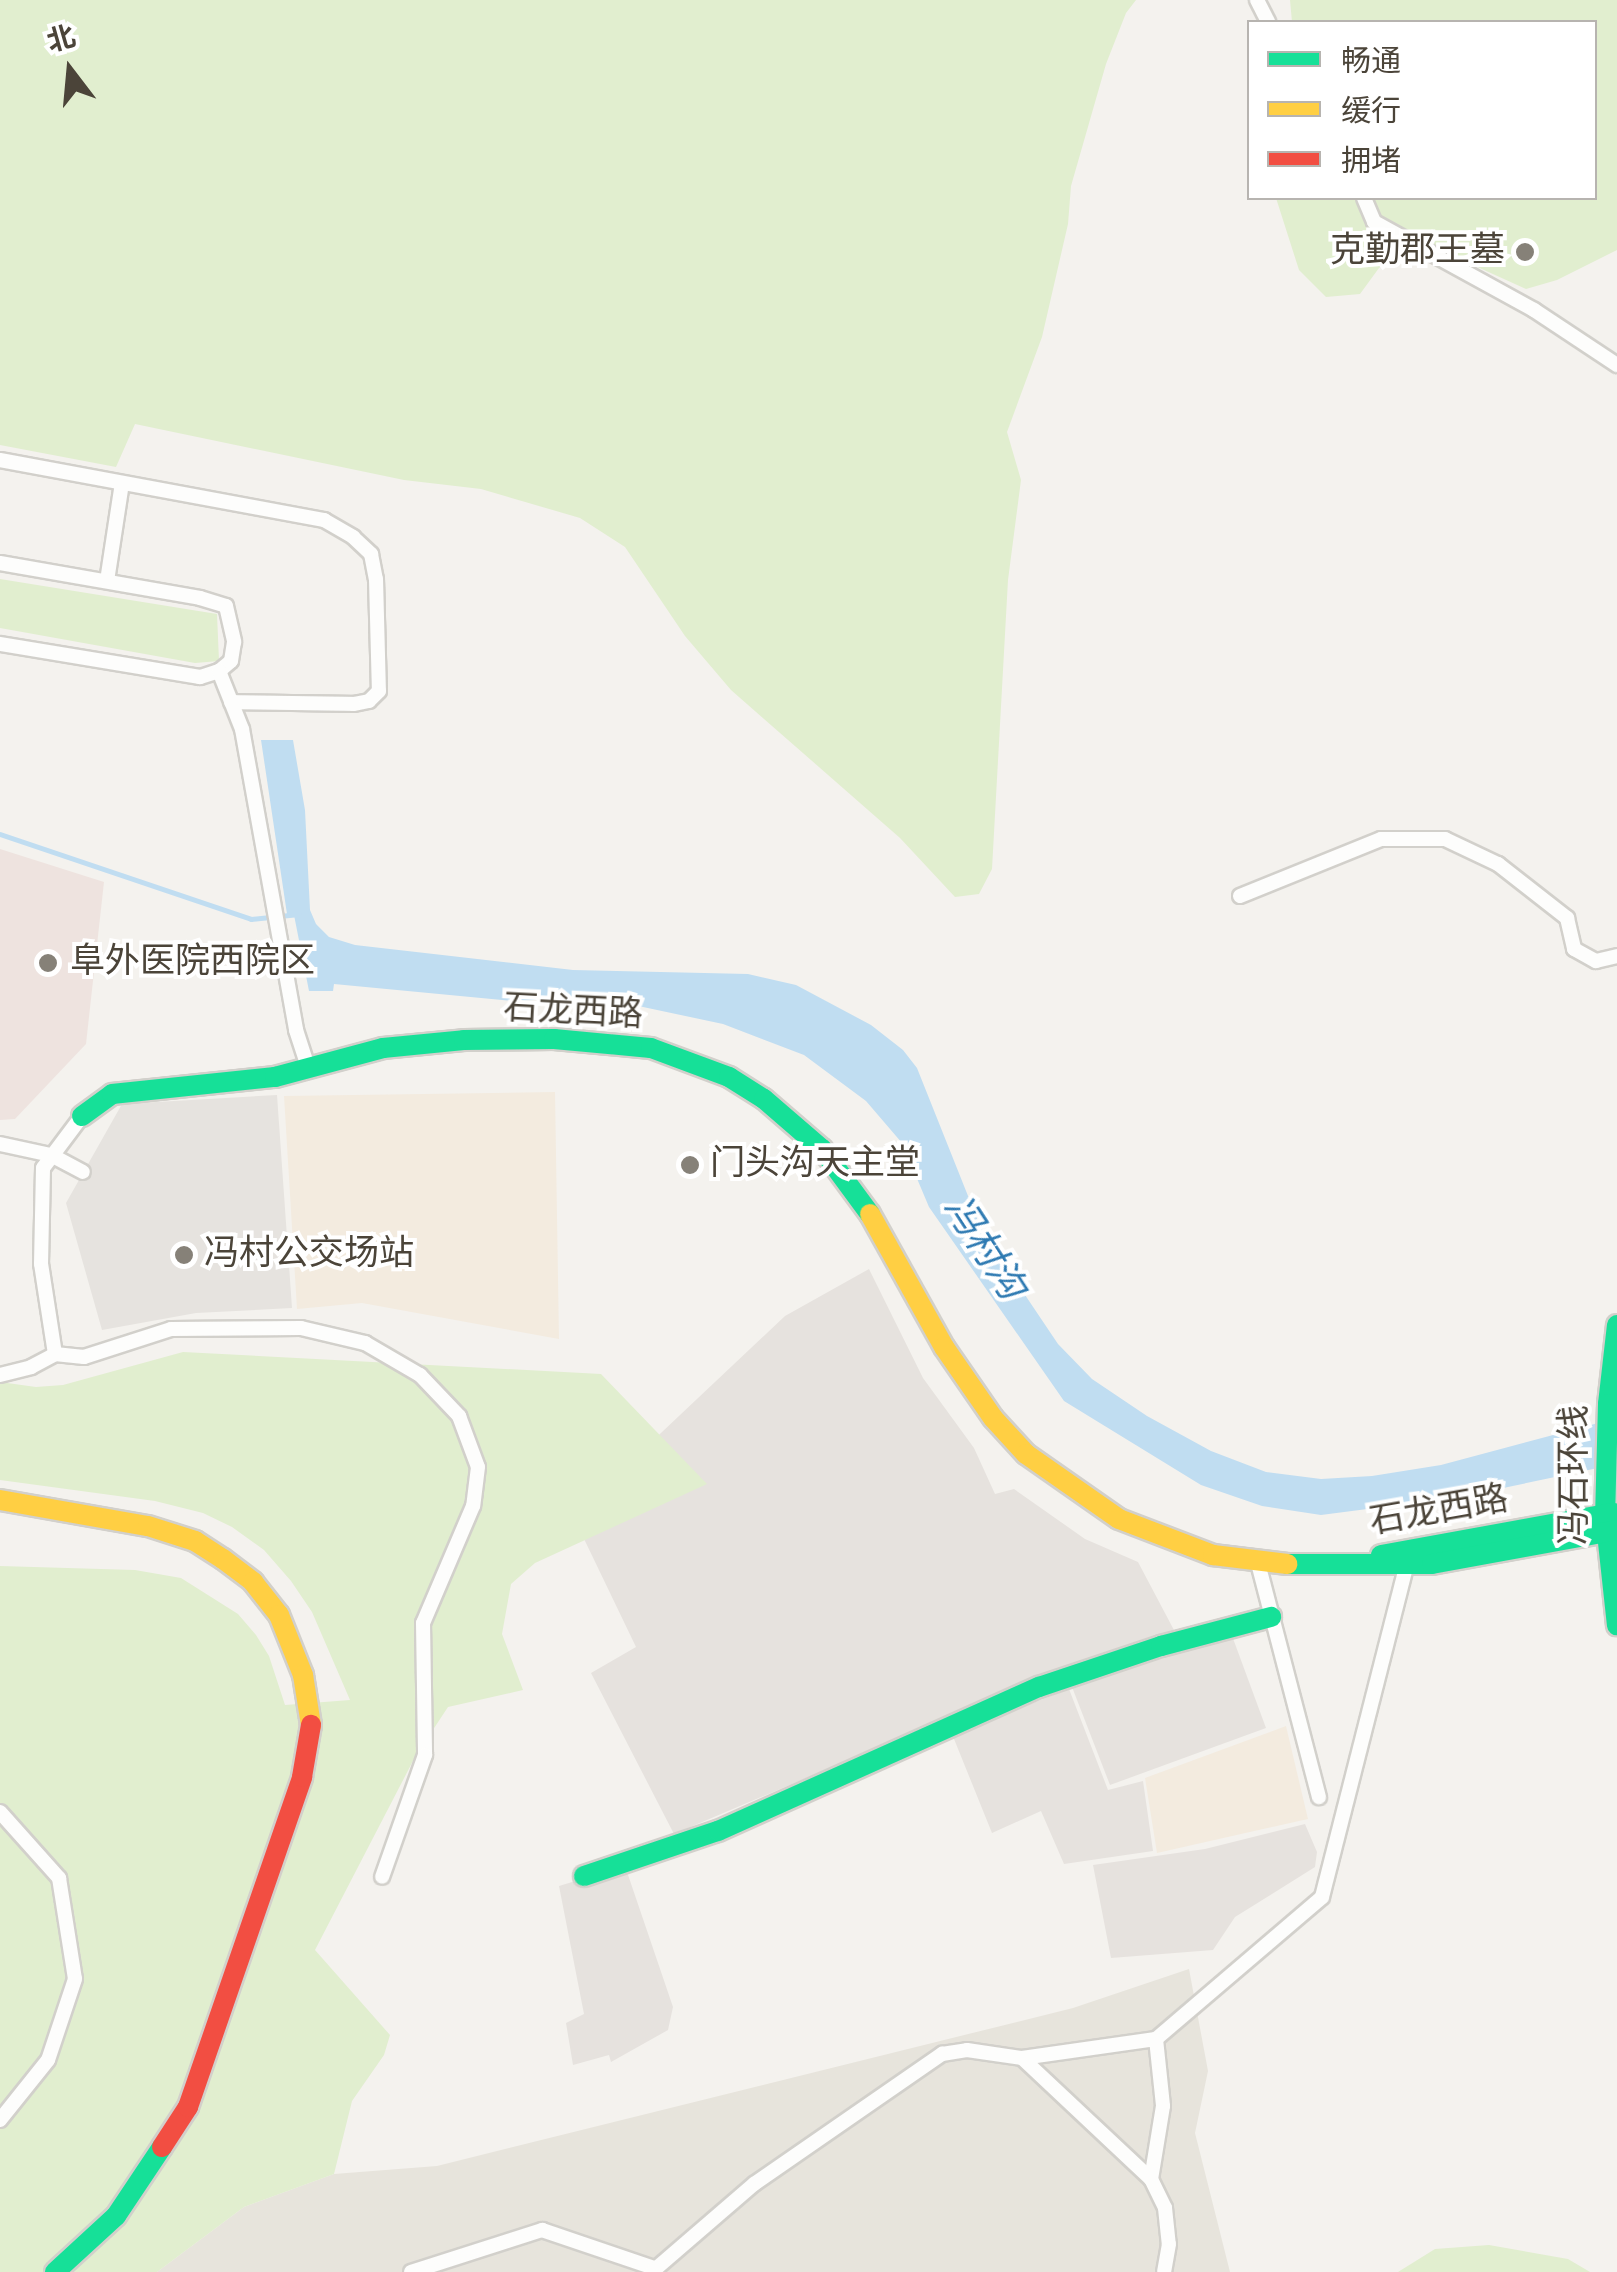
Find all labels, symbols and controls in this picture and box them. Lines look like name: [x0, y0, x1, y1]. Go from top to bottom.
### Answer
north arrow: [20, 20, 120, 120]
text: 北: [43, 20, 80, 62]
legend: [1247, 20, 1597, 200]
text: 畅通: [1341, 45, 1401, 82]
text: 缓行: [1341, 95, 1401, 132]
text: 拥堵: [1341, 145, 1401, 182]
place label: 克勤郡王墓: [1330, 231, 1505, 273]
marker: 克勤郡王墓: [1514, 241, 1536, 263]
place label: 阜外医院西院区: [70, 942, 315, 984]
marker: 阜外医院西院区: [35, 950, 61, 976]
street label: 石龙西路: [502, 988, 644, 1038]
place label: 门头沟天主堂: [710, 1144, 920, 1186]
marker: 门头沟天主堂: [679, 1154, 701, 1176]
water label: 冯村沟: [932, 1189, 1032, 1309]
place label: 冯村公交场站: [204, 1234, 414, 1276]
marker: 冯村公交场站: [173, 1244, 195, 1266]
street label: 冯石环线: [1555, 1405, 1597, 1545]
street label: 石龙西路: [1366, 1479, 1512, 1545]

